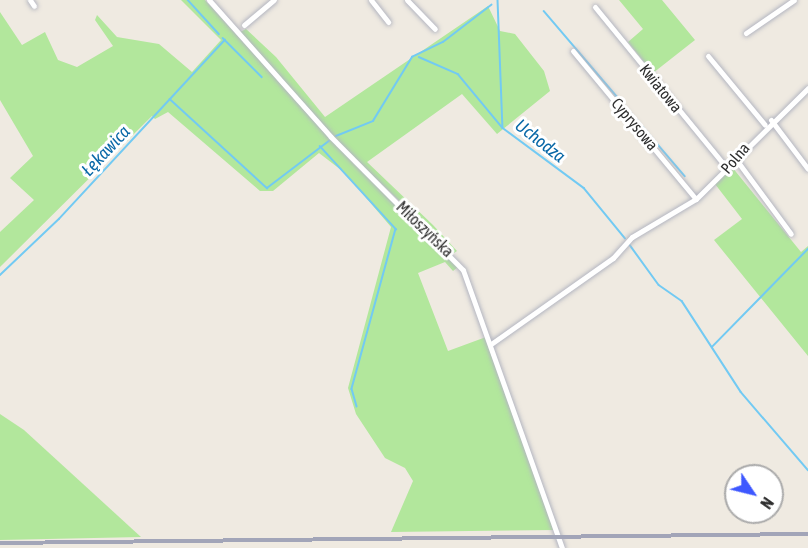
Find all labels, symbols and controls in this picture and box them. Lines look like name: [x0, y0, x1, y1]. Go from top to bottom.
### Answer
street label: Kwiatowa: [636, 60, 686, 116]
street label: Cyprysowa: [608, 94, 662, 154]
water label: Uchodza: [511, 115, 569, 167]
water label: Łękawica: [77, 121, 135, 181]
street label: Polna: [717, 139, 753, 177]
street label: Miłoszyńska: [392, 197, 458, 261]
north arrow: [724, 464, 784, 524]
text: N: [757, 494, 777, 512]

